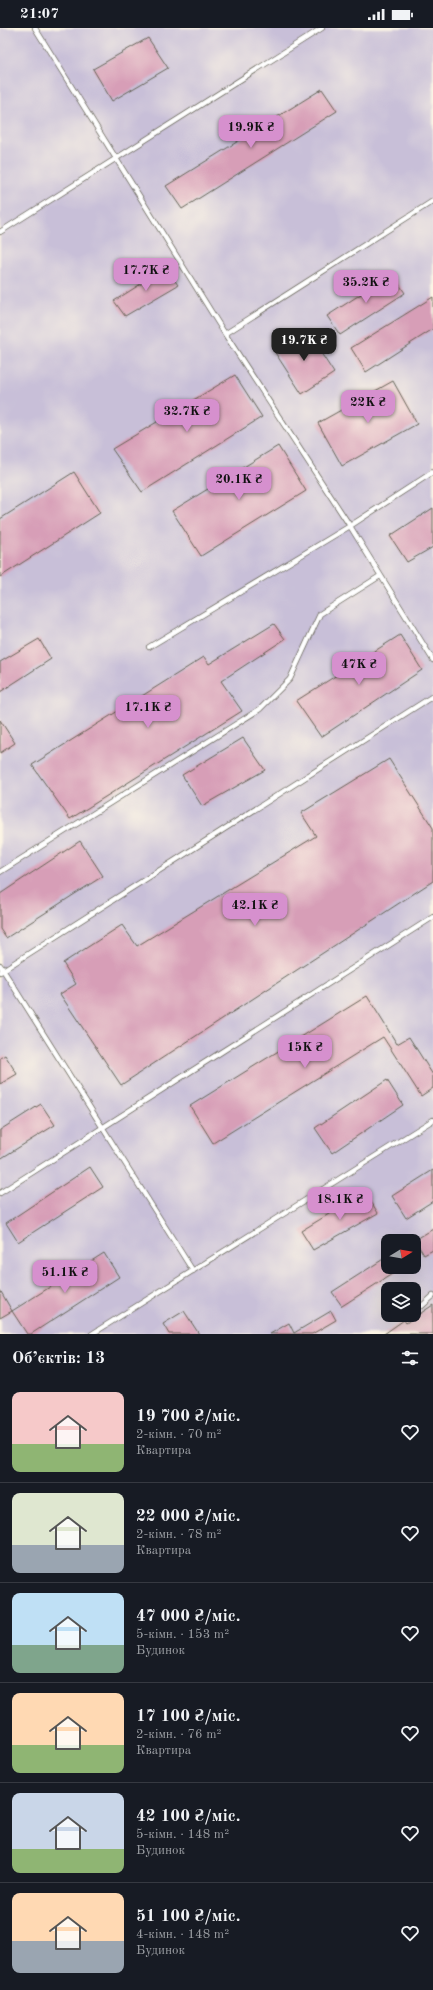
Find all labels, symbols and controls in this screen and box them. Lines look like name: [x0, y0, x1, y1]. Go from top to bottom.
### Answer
text: 21:07: [20, 7, 59, 22]
pin: 19.9K ₴: [214, 115, 288, 149]
text: 19.9K ₴: [227, 121, 275, 134]
pin: 17.7K ₴: [109, 258, 183, 292]
text: 17.7K ₴: [122, 264, 170, 277]
pin: 35.2K ₴: [329, 270, 403, 304]
text: 35.2K ₴: [342, 276, 390, 289]
pin: 19.7K ₴: [267, 328, 341, 362]
text: 19.7K ₴: [280, 334, 328, 347]
pin: 22K ₴: [340, 390, 396, 424]
text: 22K ₴: [350, 396, 386, 409]
pin: 32.7K ₴: [150, 399, 224, 433]
text: 32.7K ₴: [163, 405, 211, 418]
pin: 20.1K ₴: [202, 467, 276, 501]
text: 20.1K ₴: [215, 473, 263, 486]
pin: 47K ₴: [331, 652, 387, 686]
text: 47K ₴: [341, 658, 377, 671]
pin: 17.1K ₴: [111, 695, 185, 729]
text: 17.1K ₴: [124, 701, 172, 714]
pin: 42.1K ₴: [218, 893, 292, 927]
text: 42.1K ₴: [231, 899, 279, 912]
pin: 15K ₴: [277, 1035, 333, 1069]
text: 15K ₴: [287, 1041, 323, 1054]
pin: 18.1K ₴: [303, 1187, 377, 1221]
text: 18.1K ₴: [316, 1193, 364, 1206]
north arrow: [381, 1234, 421, 1274]
map controls: [381, 1234, 421, 1322]
pin: 51.1K ₴: [28, 1260, 102, 1294]
text: 51.1K ₴: [41, 1266, 89, 1279]
button: layers: [381, 1282, 421, 1322]
icon: filters: [399, 1347, 421, 1369]
text: Об’єктів: 13: [12, 1350, 105, 1367]
icon: home: [44, 1408, 92, 1456]
text: 19 700 ₴/міс.: [136, 1408, 240, 1425]
icon: heart: [399, 1421, 421, 1443]
text: 2-кімн. · 70 m²: [136, 1428, 222, 1441]
text: Квартира: [136, 1444, 191, 1457]
text: 22 000 ₴/міс.: [136, 1508, 240, 1525]
icon: home: [44, 1509, 92, 1557]
icon: heart: [399, 1522, 421, 1544]
text: 2-кімн. · 78 m²: [136, 1528, 222, 1541]
text: Квартира: [136, 1544, 191, 1557]
text: 47 000 ₴/міс.: [136, 1608, 240, 1625]
icon: home: [44, 1609, 92, 1657]
icon: heart: [399, 1622, 421, 1644]
text: 5-кімн. · 153 m²: [136, 1628, 229, 1641]
text: Будинок: [136, 1644, 185, 1657]
text: 17 100 ₴/міс.: [136, 1708, 240, 1725]
icon: home: [44, 1709, 92, 1757]
icon: heart: [399, 1722, 421, 1744]
text: 2-кімн. · 76 m²: [136, 1728, 222, 1741]
text: Квартира: [136, 1744, 191, 1757]
text: 42 100 ₴/міс.: [136, 1808, 240, 1825]
icon: home: [44, 1809, 92, 1857]
icon: heart: [399, 1822, 421, 1844]
text: 5-кімн. · 148 m²: [136, 1828, 229, 1841]
text: Будинок: [136, 1844, 185, 1857]
text: 51 100 ₴/міс.: [136, 1908, 240, 1925]
icon: home: [44, 1909, 92, 1957]
icon: heart: [399, 1922, 421, 1944]
text: 4-кімн. · 148 m²: [136, 1928, 229, 1941]
text: Будинок: [136, 1944, 185, 1957]

